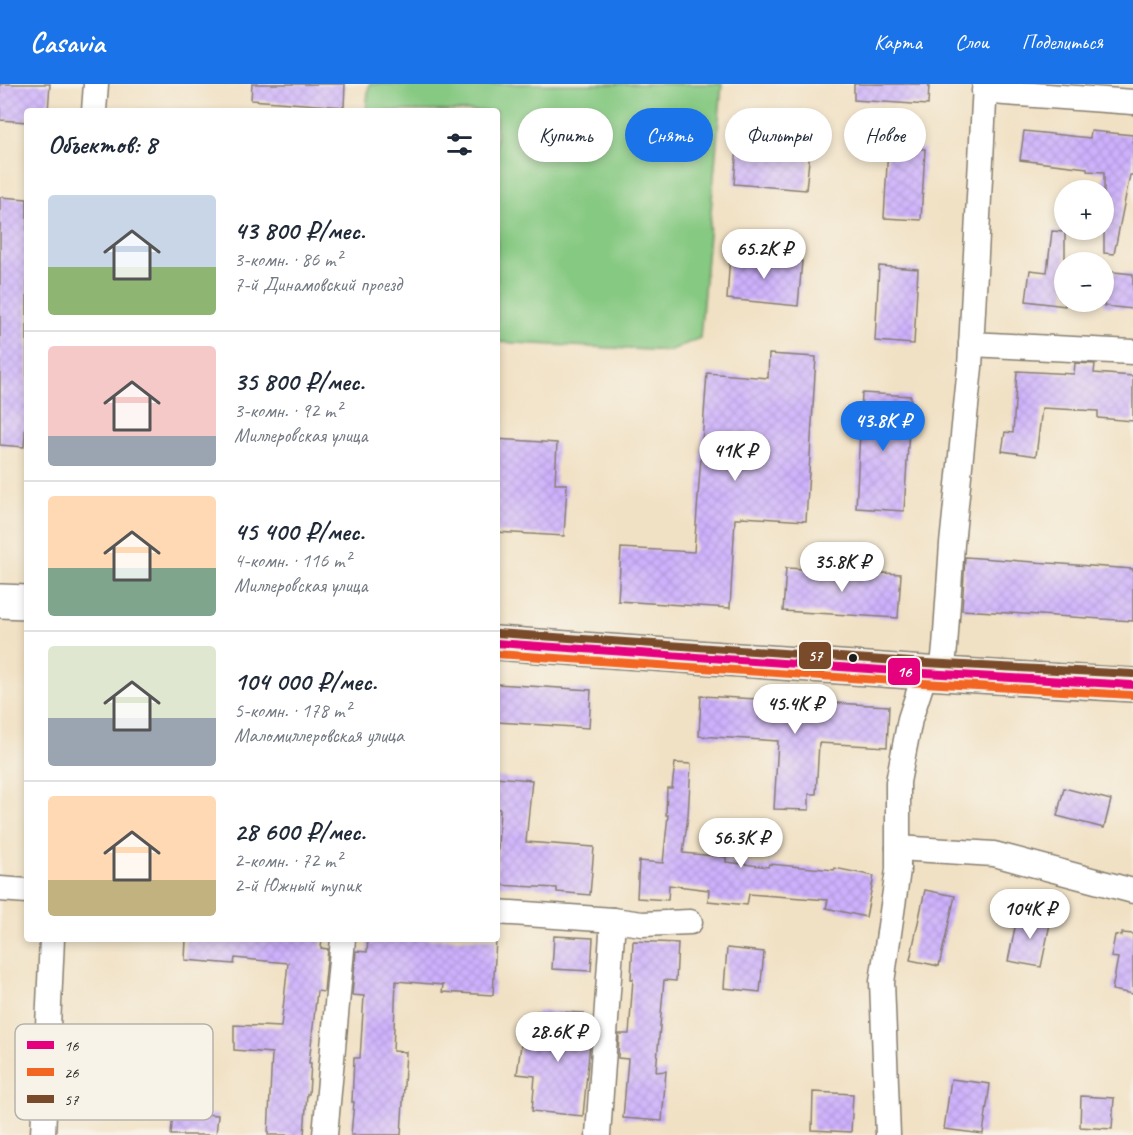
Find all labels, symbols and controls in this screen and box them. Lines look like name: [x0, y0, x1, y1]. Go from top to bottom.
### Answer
text: Casavia: [30, 25, 104, 60]
text: Карта: [874, 29, 922, 55]
text: Слои: [955, 29, 989, 55]
text: Поделиться: [1022, 29, 1103, 55]
chip: Купить: [518, 108, 613, 162]
chip: Снять: [625, 108, 713, 162]
chip: Фильтры: [725, 108, 832, 162]
chip: Новое: [844, 108, 926, 162]
text: Объектов: 8: [48, 128, 157, 161]
icon: filters: [443, 128, 476, 161]
map controls: [1054, 180, 1114, 312]
button: +: [1054, 180, 1114, 240]
text: 43 800 ₽/мес.: [234, 214, 365, 247]
icon: home: [96, 219, 168, 291]
pin: 65.2K ₽: [709, 229, 819, 280]
text: 65.2K ₽: [736, 236, 792, 261]
text: 3-комн. · 86 m²: [234, 247, 342, 272]
button: −: [1054, 252, 1114, 312]
text: 7-й Динамовский проезд: [234, 272, 402, 297]
text: 35 800 ₽/мес.: [234, 365, 365, 398]
icon: home: [96, 370, 168, 442]
text: 3-комн. · 92 m²: [234, 398, 342, 423]
pin: 43.8K ₽: [828, 401, 938, 452]
text: 43.8K ₽: [855, 408, 911, 433]
text: Миллеровская улица: [234, 423, 367, 448]
pin: 41K ₽: [693, 431, 777, 482]
text: 41K ₽: [713, 438, 757, 463]
text: 45 400 ₽/мес.: [234, 515, 365, 548]
icon: home: [96, 520, 168, 592]
pin: 35.8K ₽: [787, 542, 897, 593]
text: 4-комн. · 116 m²: [234, 548, 351, 573]
text: 35.8K ₽: [814, 549, 870, 574]
text: Миллеровская улица: [234, 573, 367, 598]
line badge: 57: [798, 641, 832, 670]
text: 57: [808, 646, 824, 666]
unlabelled marker: [847, 652, 859, 664]
line badge: 16: [887, 657, 921, 686]
text: 16: [897, 662, 913, 682]
text: 104 000 ₽/мес.: [234, 665, 377, 698]
icon: home: [96, 670, 168, 742]
pin: 45.4K ₽: [740, 684, 850, 735]
text: 45.4K ₽: [767, 691, 823, 716]
text: 5-комн. · 178 m²: [234, 698, 351, 723]
text: Маломиллеровская улица: [234, 723, 404, 748]
text: 28 600 ₽/мес.: [234, 815, 365, 848]
pin: 56.3K ₽: [686, 818, 796, 869]
icon: home: [96, 820, 168, 892]
text: 56.3K ₽: [713, 825, 769, 850]
text: 2-комн. · 72 m²: [234, 848, 342, 873]
text: 2-й Южный тупик: [234, 873, 361, 898]
pin: 104K ₽: [981, 889, 1079, 940]
text: 104K ₽: [1004, 896, 1056, 921]
pin: 28.6K ₽: [503, 1012, 613, 1063]
text: 28.6K ₽: [530, 1019, 586, 1044]
legend: [15, 1024, 213, 1120]
text: 16: [64, 1036, 79, 1056]
text: 26: [64, 1063, 79, 1083]
text: 57: [64, 1090, 79, 1110]

